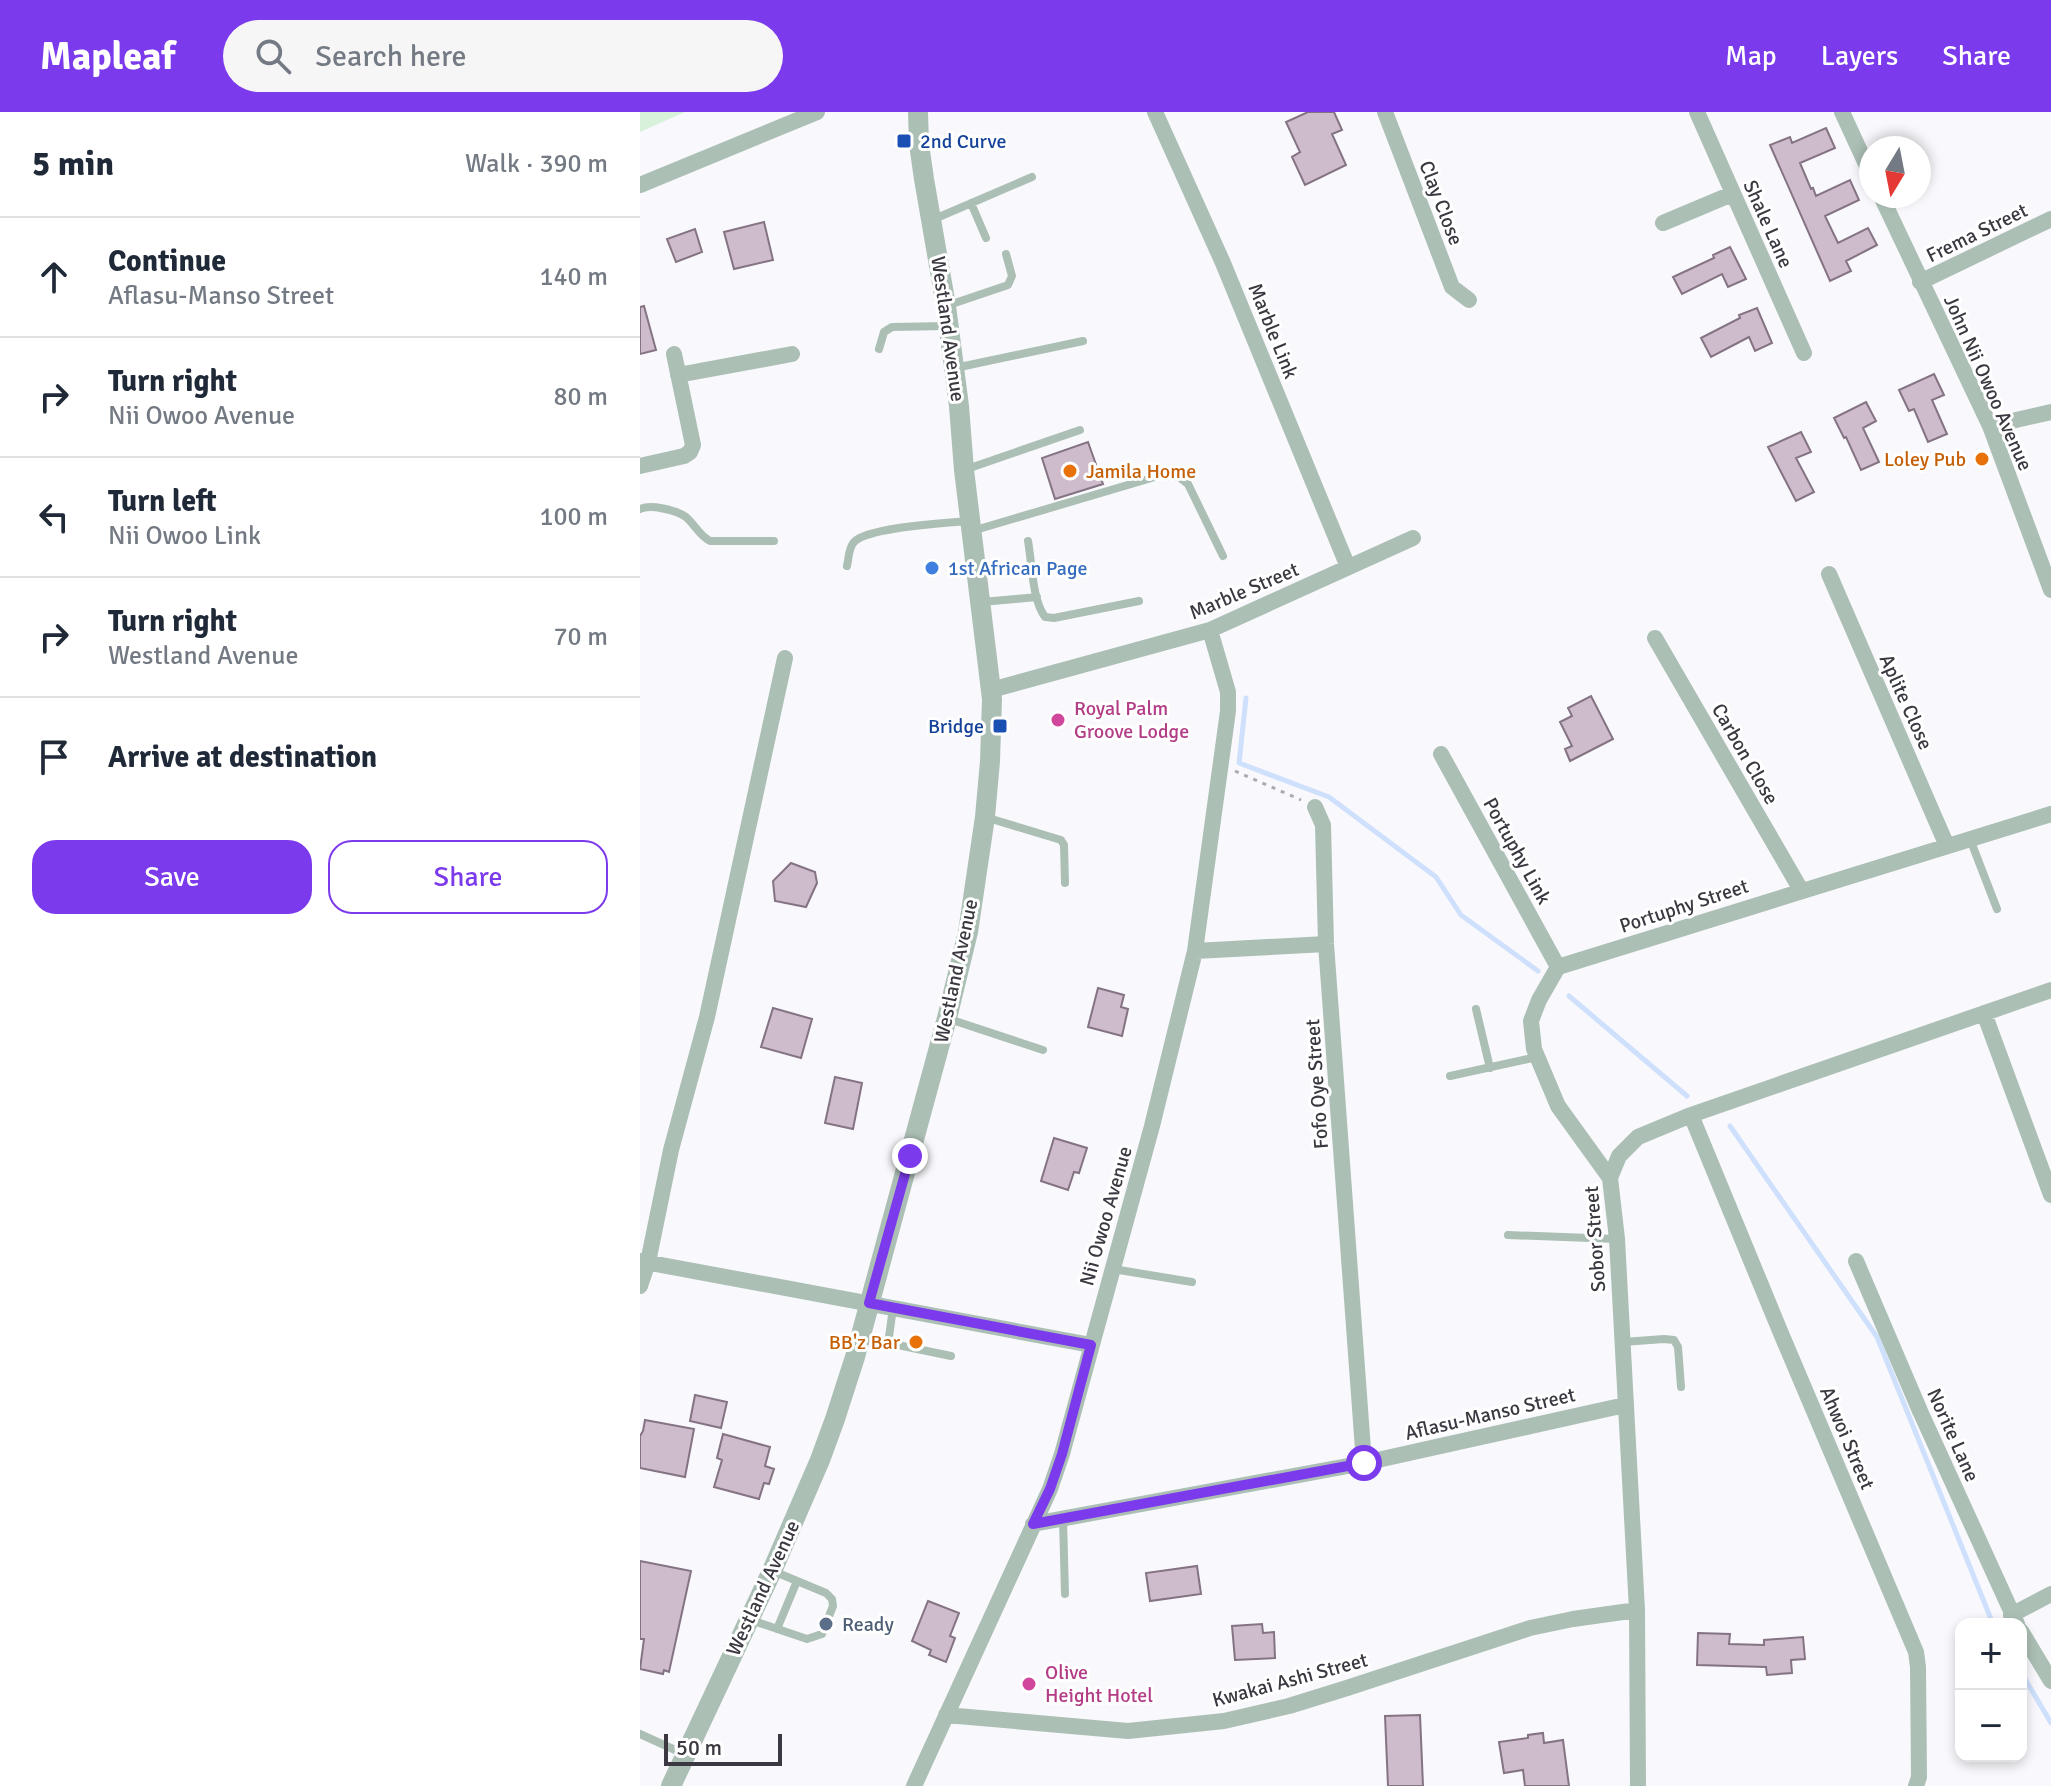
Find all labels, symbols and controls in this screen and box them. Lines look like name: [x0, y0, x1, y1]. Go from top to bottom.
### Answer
search box: [223, 20, 783, 92]
text: Mapleaf: [40, 33, 175, 80]
icon: search: [251, 34, 295, 78]
text: Search here: [315, 38, 467, 75]
text: Map: [1725, 39, 1777, 73]
text: Layers: [1821, 39, 1898, 73]
text: Share: [1942, 39, 2011, 73]
place label: 2nd Curve: [920, 129, 1006, 154]
marker: 2nd Curve: [895, 132, 913, 150]
north arrow: [1859, 136, 1931, 208]
text: 5 min: [32, 143, 114, 185]
text: Walk · 390 m: [465, 148, 608, 180]
street label: Clay Close: [1413, 157, 1469, 249]
street label: Shale Lane: [1738, 176, 1798, 272]
street label: Frema Street: [1922, 198, 2032, 268]
text: Continue: [108, 243, 226, 280]
icon: ahead: [32, 255, 76, 299]
street label: Westland Avenue: [925, 255, 971, 403]
text: 140 m: [539, 261, 608, 293]
text: Aflasu-Manso Street: [108, 280, 334, 312]
street label: Marble Link: [1243, 280, 1303, 382]
street label: John Nii Owoo Avenue: [1938, 291, 2038, 475]
text: Turn right: [108, 363, 237, 400]
icon: right: [32, 375, 76, 419]
text: 80 m: [553, 381, 608, 413]
text: Nii Owoo Avenue: [108, 400, 295, 432]
place label: Loley Pub: [1884, 447, 1966, 472]
marker: Loley Pub: [1973, 450, 1991, 468]
place label: Jamila Home: [1086, 459, 1196, 484]
marker: Jamila Home: [1061, 462, 1079, 480]
text: Turn left: [108, 483, 217, 520]
icon: left: [32, 495, 76, 539]
text: 100 m: [539, 501, 608, 533]
text: Nii Owoo Link: [108, 520, 261, 552]
place label: 1st African Page: [948, 556, 1087, 581]
street label: Marble Street: [1186, 557, 1302, 625]
marker: 1st African Page: [923, 559, 941, 577]
text: Turn right: [108, 603, 237, 640]
icon: right: [32, 615, 76, 659]
text: 70 m: [553, 621, 608, 653]
text: Westland Avenue: [108, 640, 298, 672]
street label: Aplite Close: [1874, 650, 1938, 754]
place label: Royal Palm Groove Lodge: [1074, 696, 1189, 744]
street label: Carbon Close: [1706, 699, 1784, 809]
marker: Royal Palm Groove Lodge: [1049, 711, 1067, 729]
place label: Bridge: [928, 714, 984, 739]
marker: Bridge: [991, 717, 1009, 735]
icon: arrive: [32, 735, 76, 779]
text: Arrive at destination: [108, 739, 377, 776]
street label: Portuphy Link: [1477, 793, 1557, 909]
button: Save: [32, 840, 312, 914]
button: Share: [328, 840, 608, 914]
street label: Portuphy Street: [1616, 873, 1752, 939]
street label: Westland Avenue: [929, 897, 983, 1045]
street label: Fofo Oye Street: [1300, 1018, 1334, 1150]
route end: [892, 1138, 928, 1174]
street label: Nii Owoo Avenue: [1074, 1143, 1138, 1289]
street label: Sobor Street: [1579, 1185, 1611, 1293]
place label: BB'z Bar: [829, 1330, 901, 1355]
marker: BB'z Bar: [907, 1333, 925, 1351]
street label: Aflasu-Manso Street: [1402, 1382, 1578, 1446]
street label: Ahwoi Street: [1814, 1383, 1880, 1493]
street label: Norite Lane: [1921, 1384, 1985, 1486]
route start: [1346, 1445, 1382, 1481]
street label: Westland Avenue: [721, 1516, 805, 1660]
place label: Ready: [842, 1612, 894, 1637]
marker: Ready: [817, 1615, 835, 1633]
map controls: [1955, 1618, 2027, 1762]
button: +: [1955, 1618, 2027, 1690]
street label: Kwakai Ashi Street: [1210, 1647, 1370, 1713]
place label: Olive Height Hotel: [1045, 1660, 1153, 1708]
marker: Olive Height Hotel: [1020, 1675, 1038, 1693]
button: −: [1955, 1690, 2027, 1762]
scale bar: [664, 1730, 782, 1766]
text: 50 m: [676, 1734, 722, 1761]

